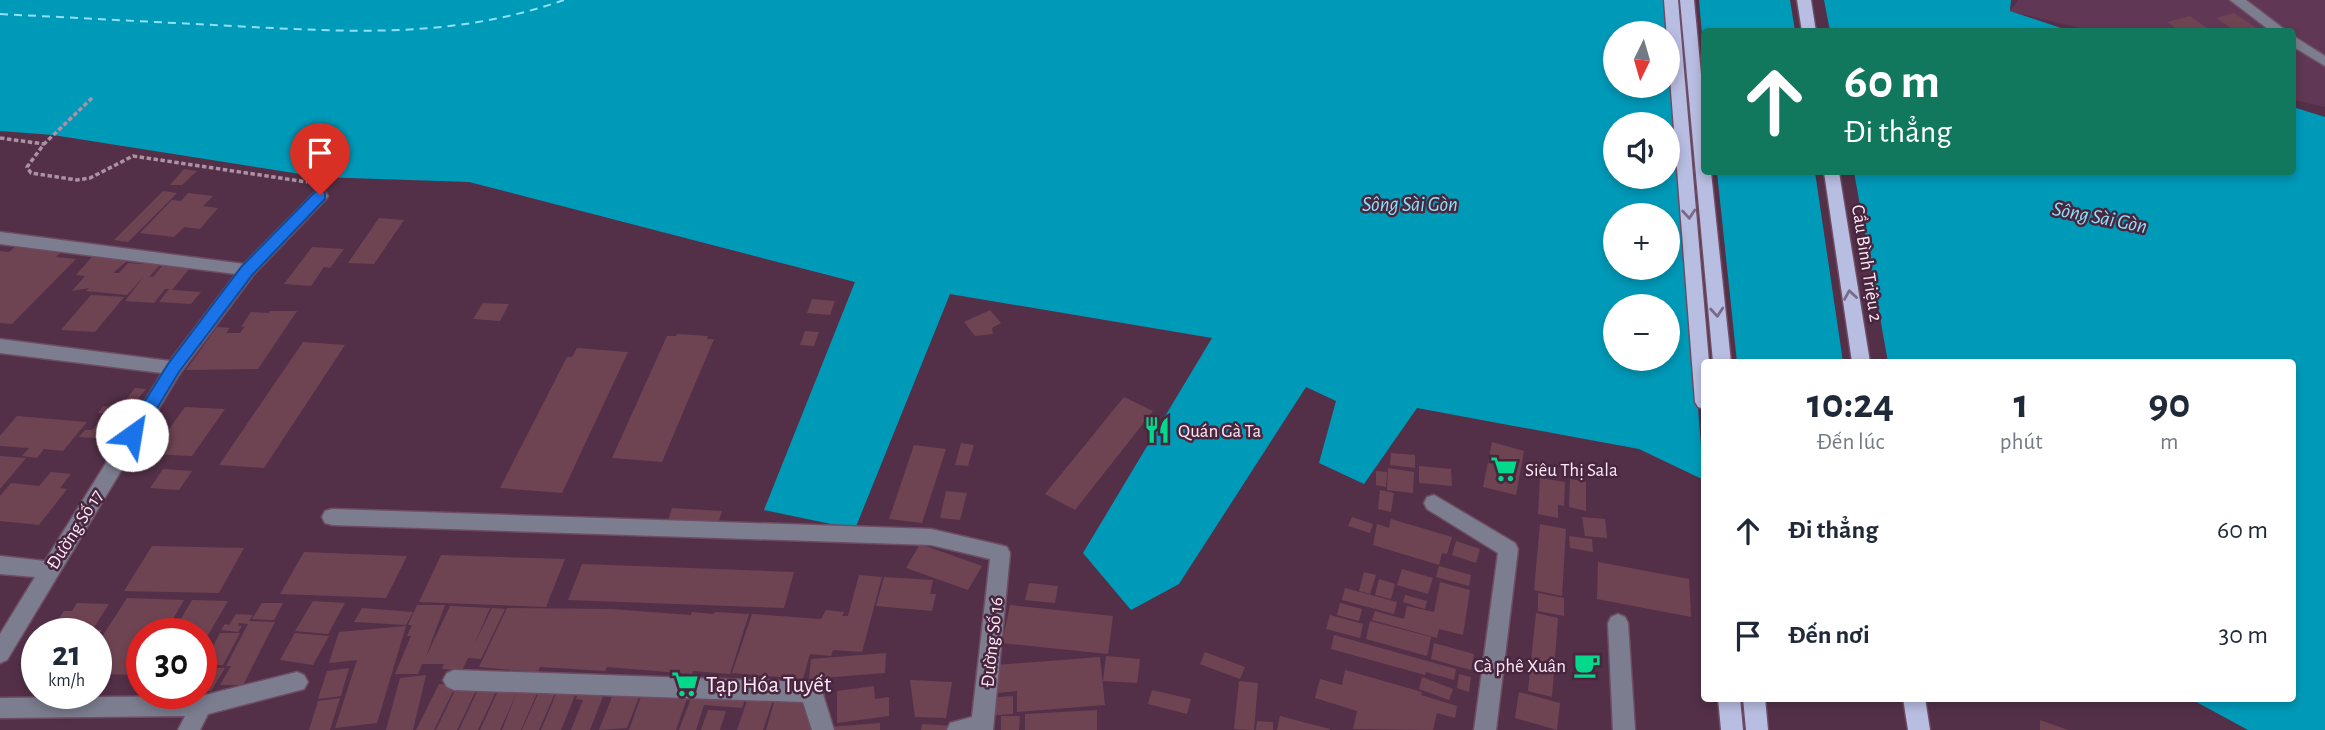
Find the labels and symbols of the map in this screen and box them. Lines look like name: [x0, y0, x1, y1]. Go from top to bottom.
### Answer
north arrow: [1603, 21, 1680, 98]
pin: [290, 123, 350, 195]
water label: Sông Sài Gòn: [1362, 194, 1458, 215]
water label: Sông Sài Gòn: [2051, 198, 2149, 237]
street label: Cầu Bình Triệu 2: [1848, 203, 1885, 323]
one-way arrow: [1681, 209, 1696, 220]
one-way arrow: [1843, 289, 1858, 301]
one-way arrow: [1709, 307, 1724, 318]
position arrow: [95, 398, 169, 472]
restaurant icon: Quán Gà Ta: [1142, 415, 1172, 445]
place label: Quán Gà Ta: [1178, 422, 1262, 441]
supermarket icon: Siêu Thị Sala: [1489, 454, 1519, 484]
place label: Siêu Thị Sala: [1525, 461, 1618, 480]
street label: Đường Số 17: [43, 487, 107, 573]
street label: Đường Số 16: [978, 596, 1007, 688]
speed limit sign: 30: [126, 618, 217, 709]
cafe icon: Cà phê Xuân: [1572, 650, 1602, 680]
place label: Cà phê Xuân: [1474, 657, 1566, 676]
supermarket icon: Tạp Hóa Tuyết: [670, 669, 700, 699]
place label: Tạp Hóa Tuyết: [706, 674, 832, 697]

